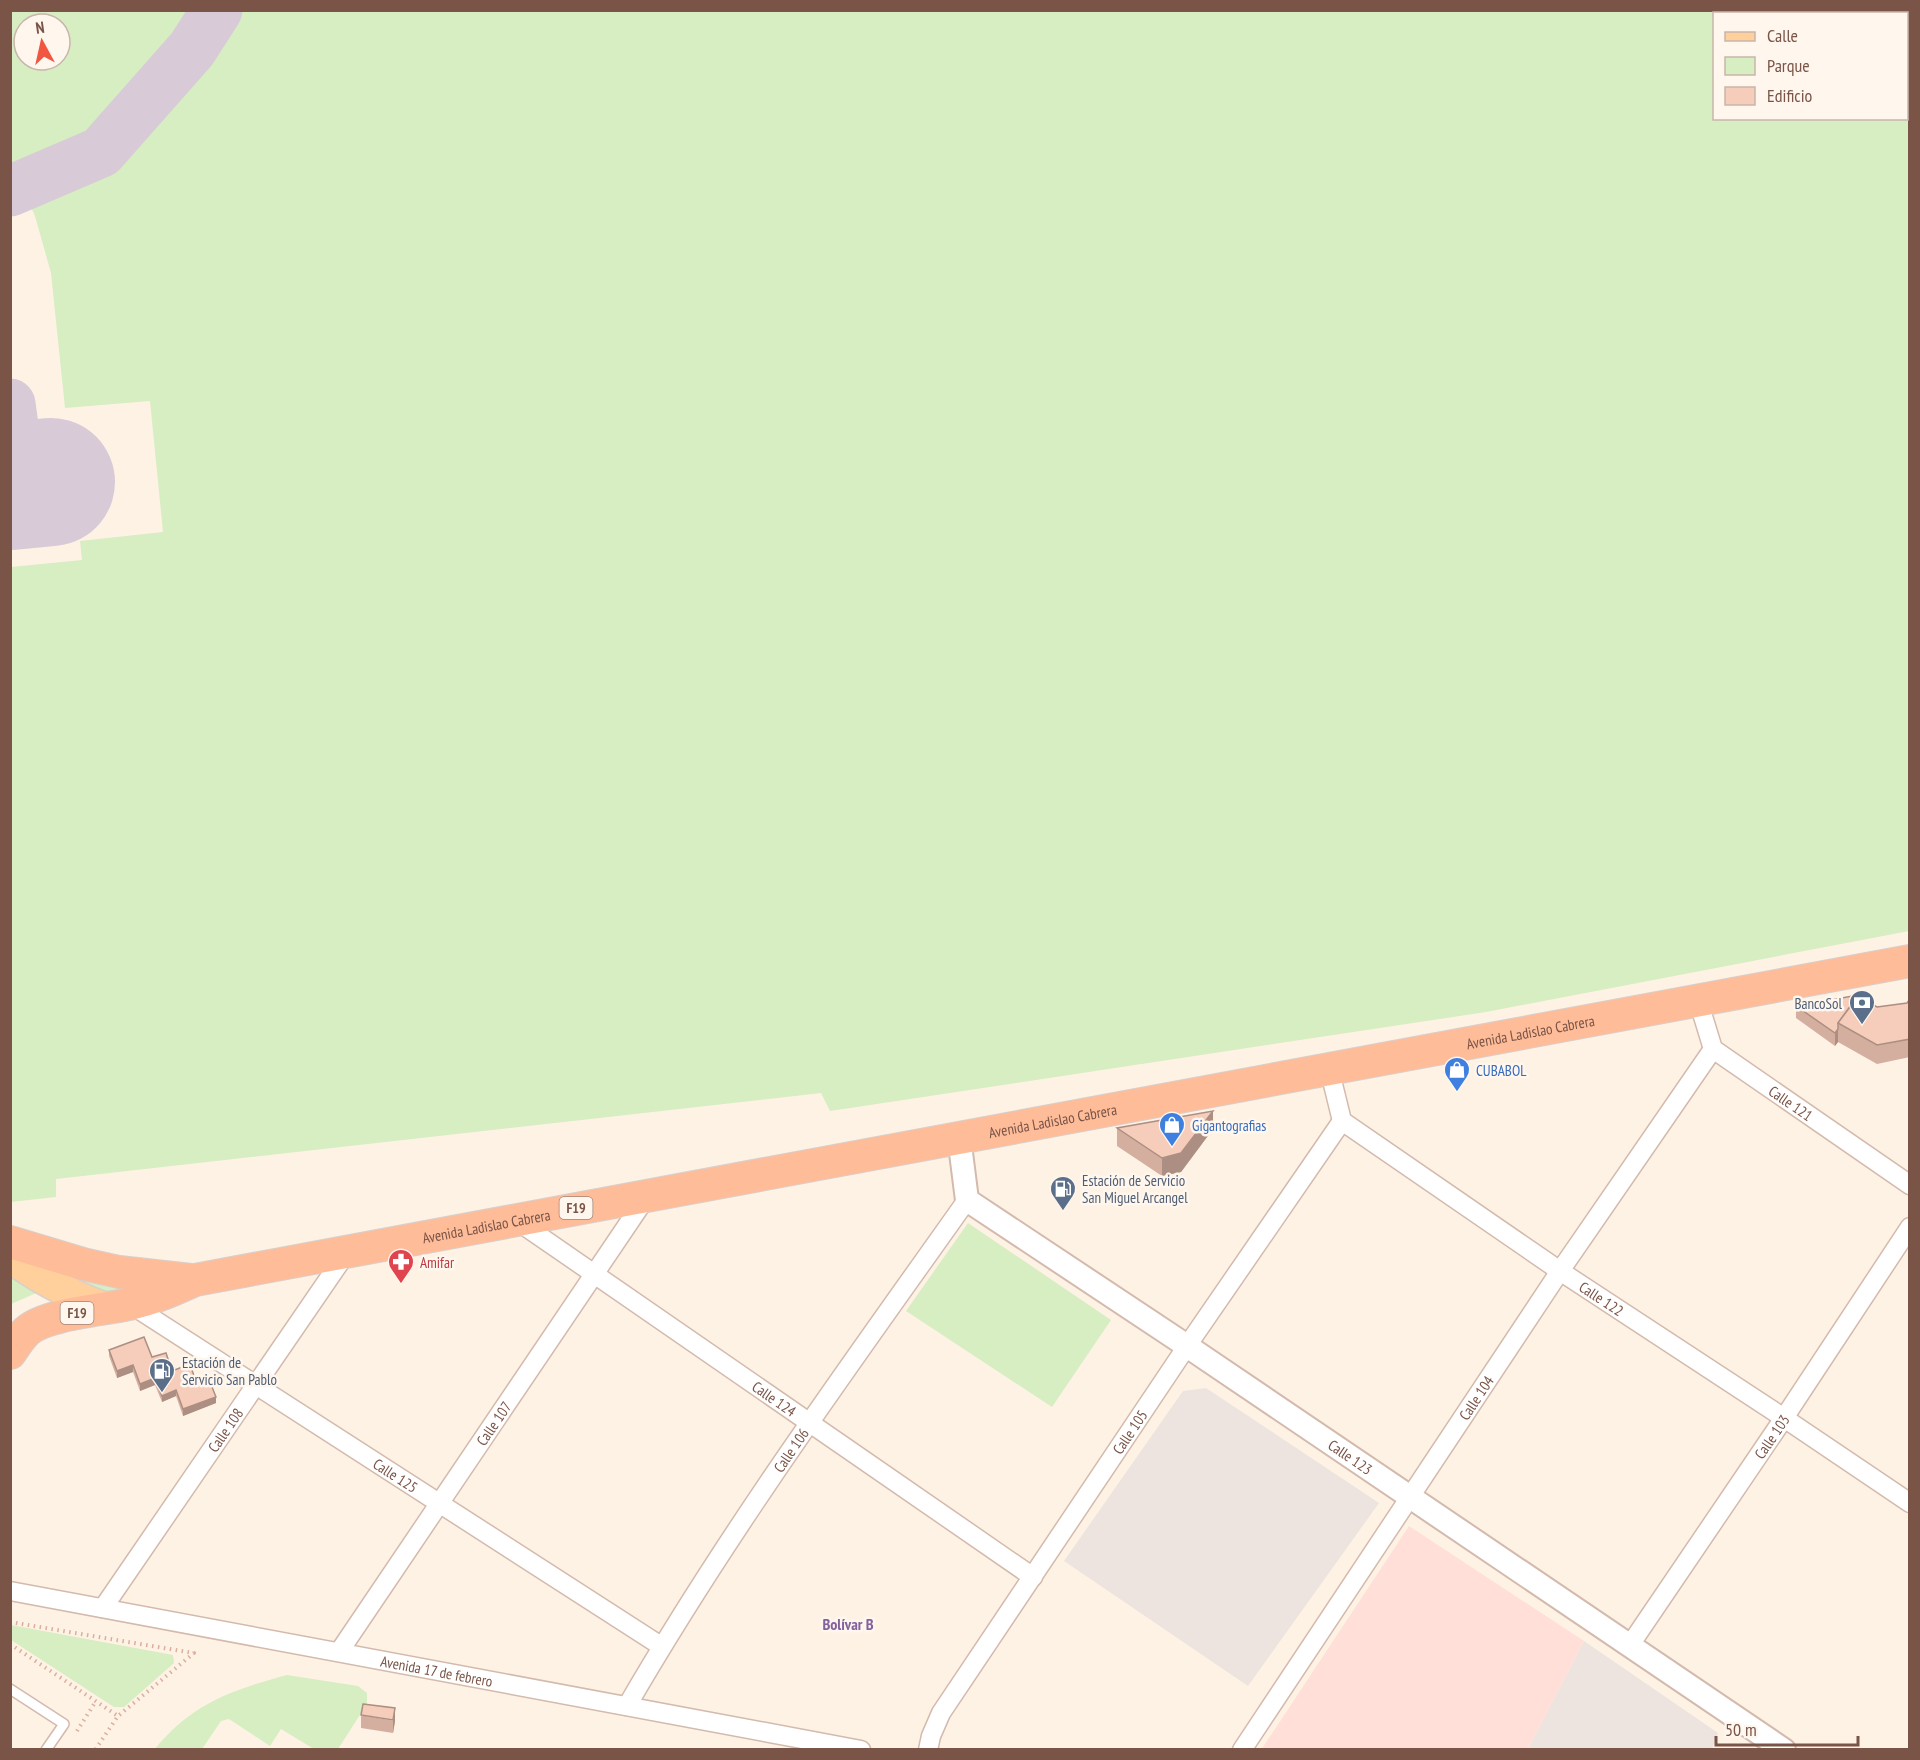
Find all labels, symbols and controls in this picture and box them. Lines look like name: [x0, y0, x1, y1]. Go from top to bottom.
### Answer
north arrow: [12, 12, 72, 72]
legend: [1713, 12, 1908, 120]
text: N: [34, 17, 46, 38]
text: Calle: [1767, 24, 1798, 47]
text: Parque: [1767, 54, 1810, 77]
text: Edificio: [1767, 84, 1813, 107]
bank icon: BancoSol: [1847, 988, 1877, 1026]
place label: BancoSol: [1794, 994, 1842, 1013]
street label: Avenida Ladislao Cabrera: [1465, 1010, 1596, 1053]
shop icon: CUBABOL: [1442, 1055, 1472, 1093]
place label: CUBABOL: [1476, 1061, 1527, 1080]
street label: Calle 121: [1765, 1081, 1817, 1125]
street label: Avenida Ladislao Cabrera: [987, 1099, 1118, 1142]
shop icon: Gigantografias: [1157, 1110, 1187, 1148]
place label: Gigantografias: [1192, 1116, 1266, 1135]
place label: Estación de Servicio San Miguel Arcangel: [1082, 1171, 1188, 1207]
fuel station icon: Estación de Servicio San Miguel Arcangel: [1048, 1174, 1078, 1212]
road number: F19: [560, 1197, 592, 1219]
street label: Avenida Ladislao Cabrera: [421, 1205, 552, 1247]
pharmacy icon: Amifar: [386, 1247, 416, 1285]
place label: Amifar: [420, 1253, 455, 1272]
street label: Calle 122: [1576, 1277, 1628, 1320]
road number: F19: [60, 1302, 94, 1324]
place label: Estación de Servicio San Pablo: [182, 1353, 277, 1389]
fuel station icon: Estación de Servicio San Pablo: [147, 1356, 177, 1394]
street label: Calle 104: [1454, 1372, 1498, 1423]
street label: Calle 124: [749, 1377, 800, 1420]
street label: Calle 107: [472, 1398, 515, 1449]
street label: Calle 108: [203, 1404, 247, 1456]
street label: Calle 105: [1108, 1406, 1151, 1458]
street label: Calle 103: [1750, 1411, 1793, 1462]
street label: Calle 106: [769, 1424, 813, 1476]
street label: Calle 123: [1325, 1435, 1376, 1478]
street label: Calle 125: [370, 1454, 422, 1496]
district label: Bolívar B: [822, 1614, 874, 1634]
street label: Avenida 17 de febrero: [379, 1651, 494, 1690]
scale bar: [1716, 1709, 1858, 1747]
text: 50 m: [1725, 1718, 1757, 1741]

